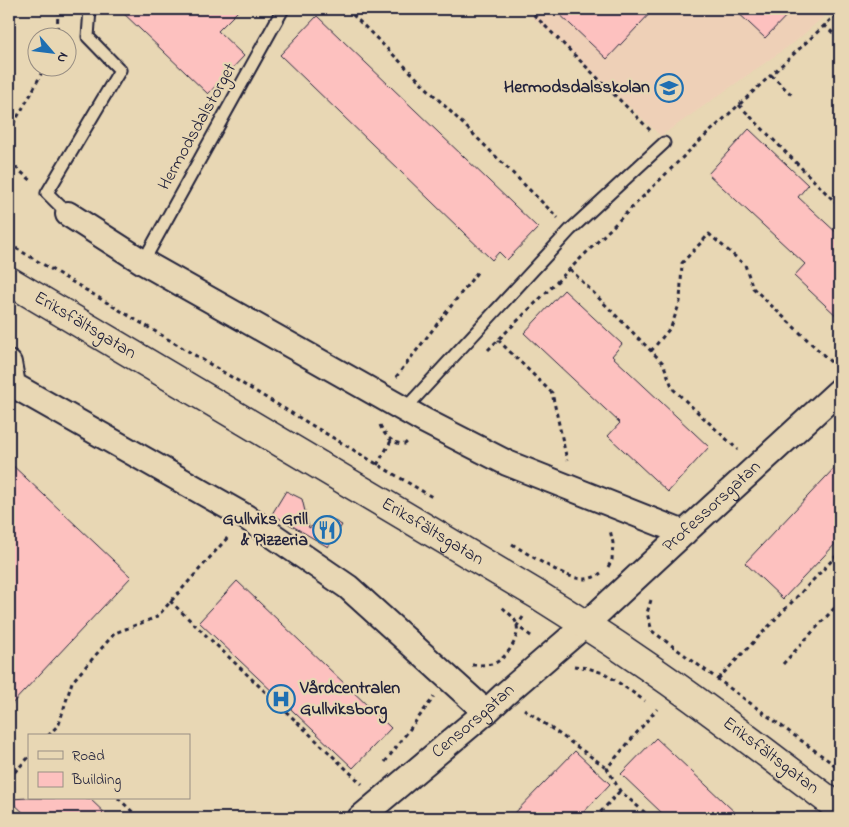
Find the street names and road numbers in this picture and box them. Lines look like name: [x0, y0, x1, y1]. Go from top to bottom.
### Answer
street label: Hermodsdalstorget: [152, 59, 245, 196]
street label: Eriksfältsgatan: [29, 285, 141, 367]
street label: Professorsgatan: [657, 455, 768, 559]
street label: Eriksfältsgatan: [376, 492, 488, 573]
street label: Censorsgatan: [426, 678, 521, 765]
street label: Eriksfältsgatan: [717, 711, 824, 801]

